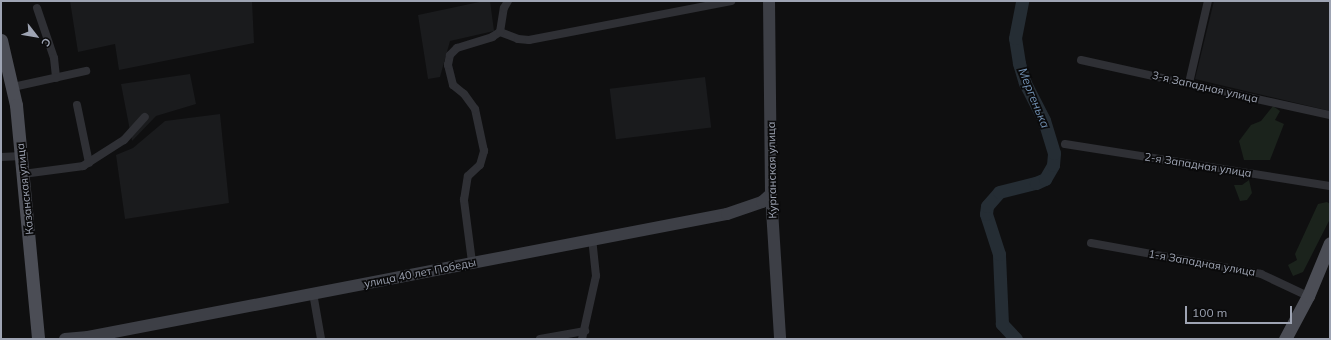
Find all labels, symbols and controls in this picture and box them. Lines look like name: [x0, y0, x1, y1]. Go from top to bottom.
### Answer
north arrow: [16, 16, 56, 56]
text: С: [38, 35, 54, 49]
water label: Мергенька: [1015, 66, 1053, 130]
street label: 3-я Западная улица: [1151, 68, 1259, 106]
street label: Курганская улица: [765, 121, 779, 219]
street label: Казанская улица: [14, 143, 36, 235]
street label: 2-я Западная улица: [1143, 150, 1253, 180]
street label: 1-я Западная улица: [1148, 247, 1256, 279]
street label: улица 40 лет Победы: [363, 256, 477, 290]
scale bar: [1187, 298, 1294, 324]
text: 100 m: [1192, 305, 1227, 320]

